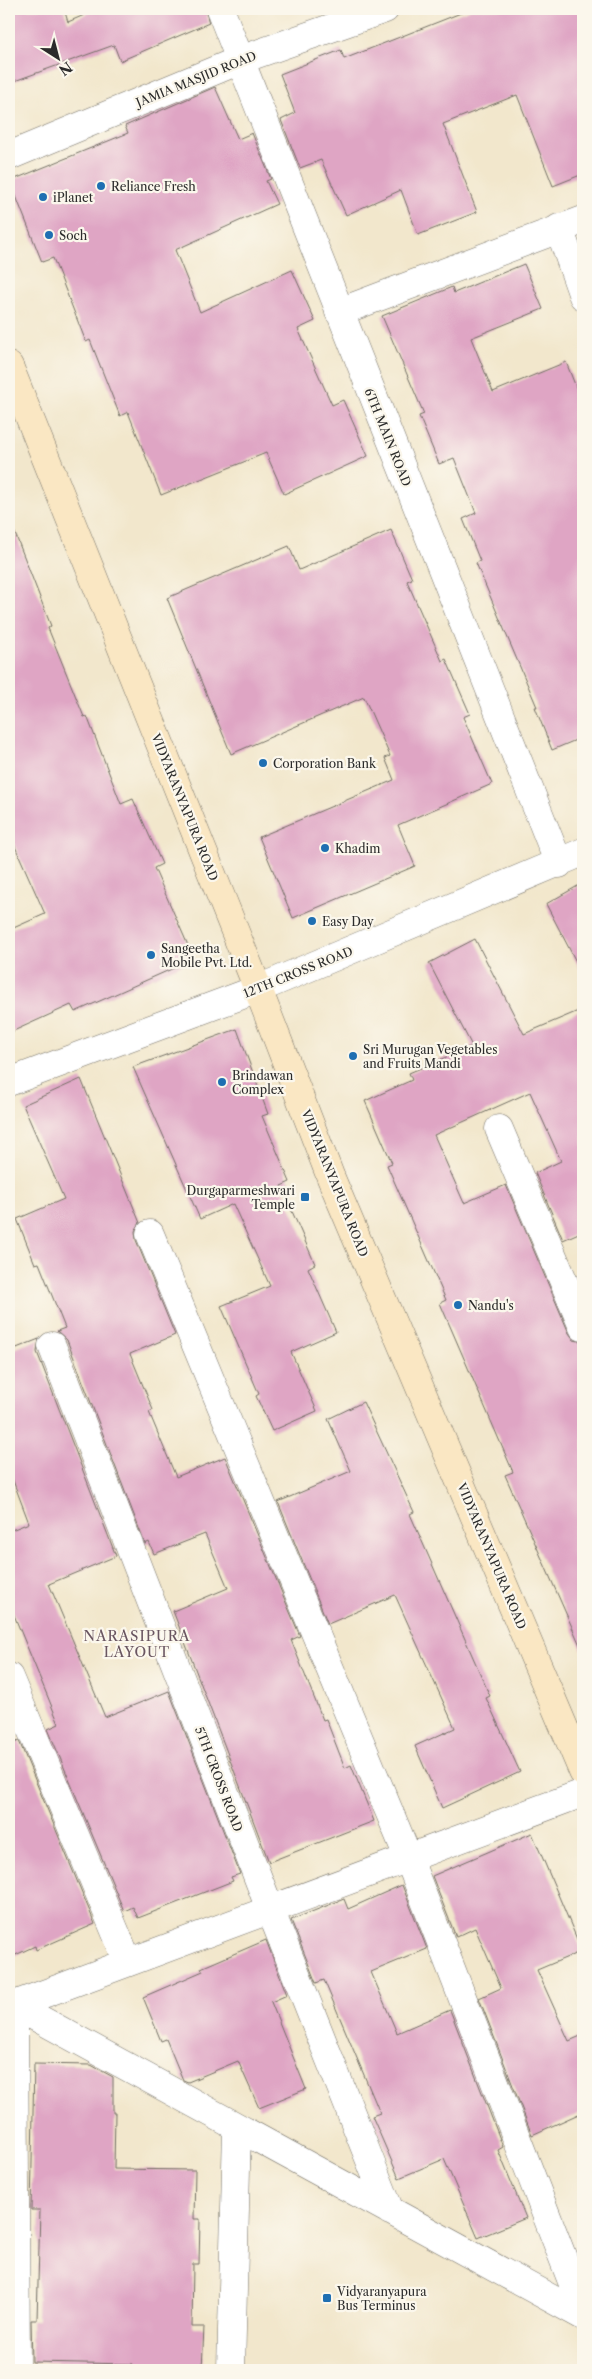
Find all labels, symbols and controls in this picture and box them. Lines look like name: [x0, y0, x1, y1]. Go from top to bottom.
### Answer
north arrow: [32, 32, 82, 82]
street label: JAMIA MASJID ROAD: [132, 48, 259, 111]
text: N: [55, 58, 76, 79]
place label: Reliance Fresh: [111, 179, 196, 194]
marker: Reliance Fresh: [95, 180, 107, 192]
place label: iPlanet: [53, 190, 94, 205]
marker: iPlanet: [37, 191, 49, 203]
place label: Soch: [59, 228, 88, 243]
marker: Soch: [43, 229, 55, 241]
street label: 6TH MAIN ROAD: [361, 386, 415, 489]
street label: VIDYARANYAPURA ROAD: [148, 730, 222, 883]
place label: Corporation Bank: [273, 756, 377, 771]
marker: Corporation Bank: [257, 757, 269, 769]
place label: Khadim: [335, 841, 380, 856]
marker: Khadim: [319, 842, 331, 854]
place label: Easy Day: [322, 914, 374, 929]
marker: Easy Day: [306, 915, 318, 927]
place label: Sangeetha Mobile Pvt. Ltd.: [161, 941, 252, 970]
street label: 12TH CROSS ROAD: [241, 943, 355, 1001]
marker: Sangeetha Mobile Pvt. Ltd.: [145, 949, 157, 961]
place label: Sri Murugan Vegetables and Fruits Mandi: [363, 1042, 497, 1071]
marker: Sri Murugan Vegetables and Fruits Mandi: [347, 1050, 359, 1062]
place label: Brindawan Complex: [232, 1068, 294, 1097]
marker: Brindawan Complex: [216, 1076, 228, 1088]
street label: VIDYARANYAPURA ROAD: [298, 1106, 372, 1259]
place label: Durgaparmeshwari Temple: [187, 1183, 295, 1212]
marker: Durgaparmeshwari Temple: [299, 1191, 311, 1203]
place label: Nandu's: [468, 1298, 514, 1313]
marker: Nandu's: [452, 1299, 464, 1311]
street label: VIDYARANYAPURA ROAD: [454, 1480, 530, 1632]
district label: NARASIPURA LAYOUT: [84, 1627, 190, 1661]
street label: 5TH CROSS ROAD: [192, 1724, 246, 1834]
place label: Vidyaranyapura Bus Terminus: [336, 2284, 427, 2313]
marker: Vidyaranyapura Bus Terminus: [321, 2292, 333, 2304]

